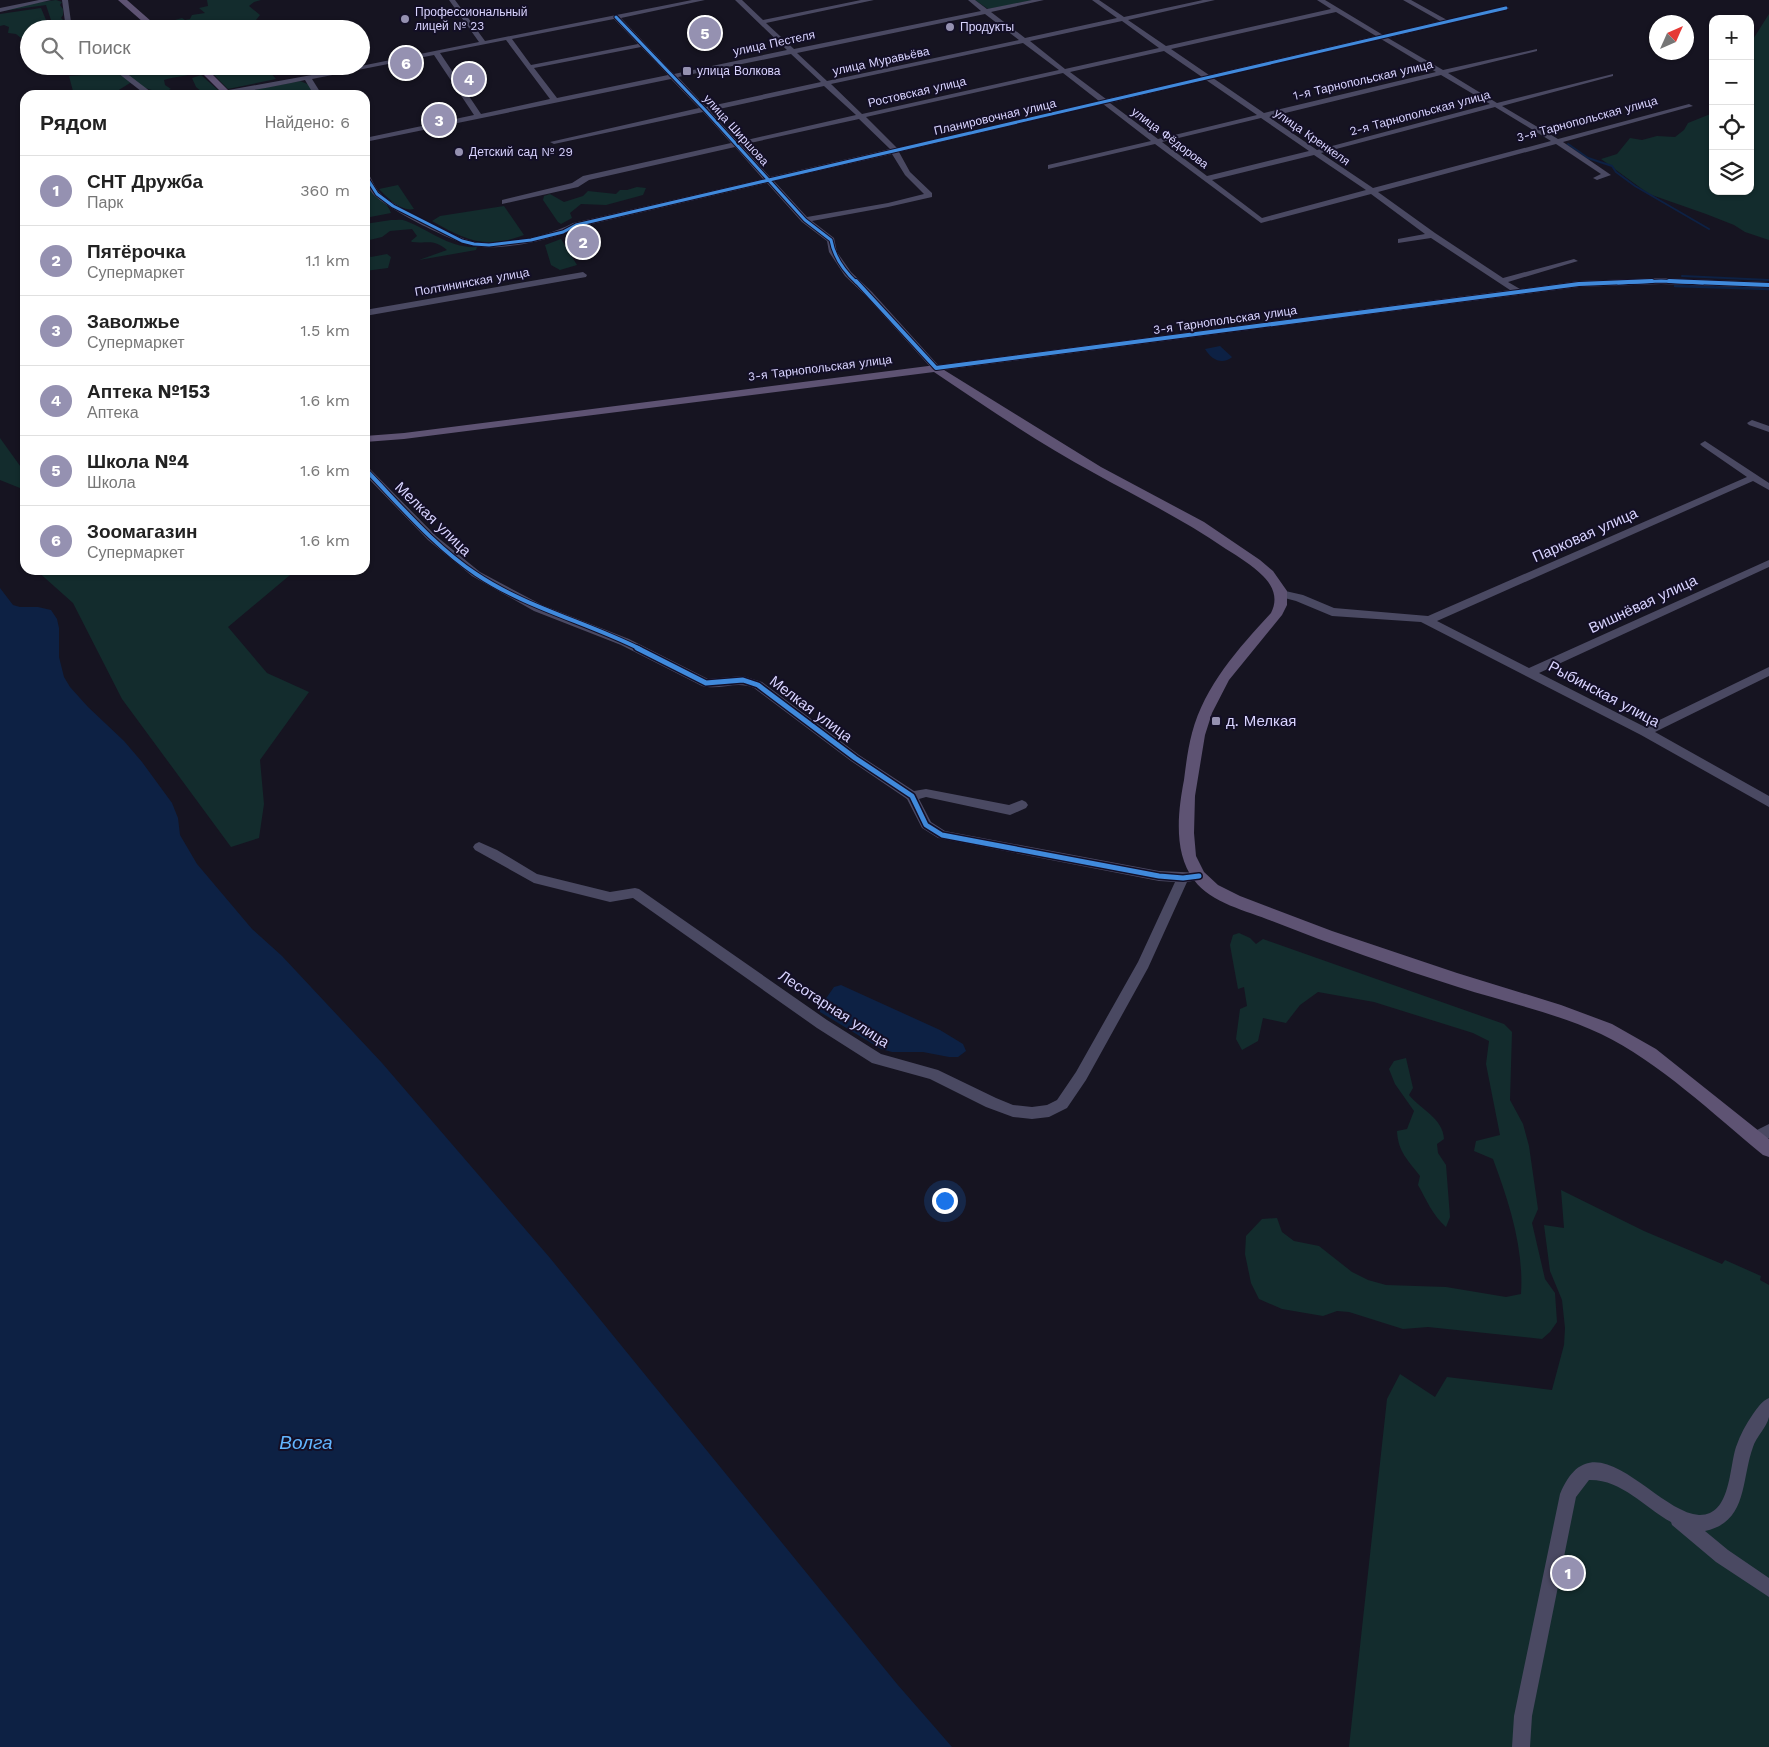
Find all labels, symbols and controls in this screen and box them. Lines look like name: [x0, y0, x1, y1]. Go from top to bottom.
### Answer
place label: Профессиональный лицей № 23: [415, 5, 527, 33]
marker: Профессиональный лицей № 23: [399, 13, 411, 25]
pin: 5: [689, 14, 721, 52]
north arrow: [1649, 15, 1694, 60]
map controls: [1709, 15, 1754, 195]
button: +: [1709, 15, 1754, 60]
search box: [20, 20, 370, 75]
place label: Продукты: [960, 20, 1014, 34]
marker: Продукты: [944, 21, 956, 33]
street label: улица Пестеля: [732, 27, 816, 59]
icon: search: [38, 34, 66, 62]
text: Поиск: [78, 36, 131, 59]
pin: 6: [390, 44, 422, 82]
street label: улица Муравьёва: [831, 44, 931, 78]
street label: 1-я Тарнопольская улица: [1292, 57, 1434, 103]
pin: 4: [453, 60, 485, 98]
button: −: [1709, 60, 1754, 105]
place label: улица Волкова: [697, 64, 781, 78]
marker: улица Волкова: [681, 65, 693, 77]
street label: Ростовская улица: [867, 74, 968, 110]
street label: 2-я Тарнопольская улица: [1348, 87, 1492, 139]
street label: улица Ширшова: [700, 92, 772, 169]
street label: 3-я Тарнопольская улица: [1515, 93, 1659, 145]
street label: Планировочная улица: [933, 96, 1058, 138]
pin: 3: [423, 101, 455, 139]
street label: улица Фёдорова: [1129, 104, 1212, 172]
button: locate: [1709, 105, 1754, 150]
street label: улица Кренкеля: [1271, 106, 1353, 168]
text: Рядом: [40, 110, 107, 135]
text: Найдено: 6: [265, 113, 350, 132]
place label: Детский сад № 29: [469, 145, 573, 159]
marker: Детский сад № 29: [453, 146, 465, 158]
button: layers: [1709, 150, 1754, 195]
text: СНТ Дружба: [87, 170, 203, 193]
text: 1: [53, 181, 59, 200]
text: 360 m: [300, 181, 350, 200]
text: Парк: [87, 193, 123, 212]
pin: 2: [567, 223, 599, 261]
text: Пятёрочка: [87, 240, 185, 263]
text: 2: [51, 251, 61, 270]
text: 1.1 km: [305, 251, 350, 270]
text: Супермаркет: [87, 263, 185, 282]
street label: Полтининская улица: [414, 265, 531, 299]
street label: 3-я Тарнопольская улица: [1152, 303, 1298, 337]
text: Заволжье: [87, 310, 180, 333]
text: 3: [51, 321, 61, 340]
text: 1.5 km: [300, 321, 350, 340]
text: Супермаркет: [87, 333, 185, 352]
street label: 3-я Тарнопольская улица: [747, 352, 893, 384]
text: Аптека №153: [87, 380, 210, 403]
text: 4: [51, 391, 61, 410]
text: 1.6 km: [300, 391, 350, 410]
text: Аптека: [87, 403, 139, 422]
text: Школа №4: [87, 450, 189, 473]
text: 5: [51, 461, 61, 480]
text: 1.6 km: [300, 461, 350, 480]
text: Школа: [87, 473, 136, 492]
street label: Мелкая улица: [391, 478, 475, 560]
street label: Парковая улица: [1530, 503, 1641, 566]
text: Зоомагазин: [87, 520, 198, 543]
text: 6: [51, 531, 61, 550]
text: 1.6 km: [300, 531, 350, 550]
text: Супермаркет: [87, 543, 185, 562]
street label: Вишнёвая улица: [1586, 571, 1701, 637]
street label: Рыбинская улица: [1545, 657, 1663, 731]
street label: Мелкая улица: [766, 672, 856, 746]
place label: д. Мелкая: [1226, 712, 1296, 730]
marker: д. Мелкая: [1210, 715, 1222, 727]
street label: Лесотарная улица: [775, 966, 893, 1052]
your location: [932, 1188, 958, 1214]
water label: Волга: [279, 1431, 333, 1454]
pin: 1: [1552, 1554, 1584, 1592]

